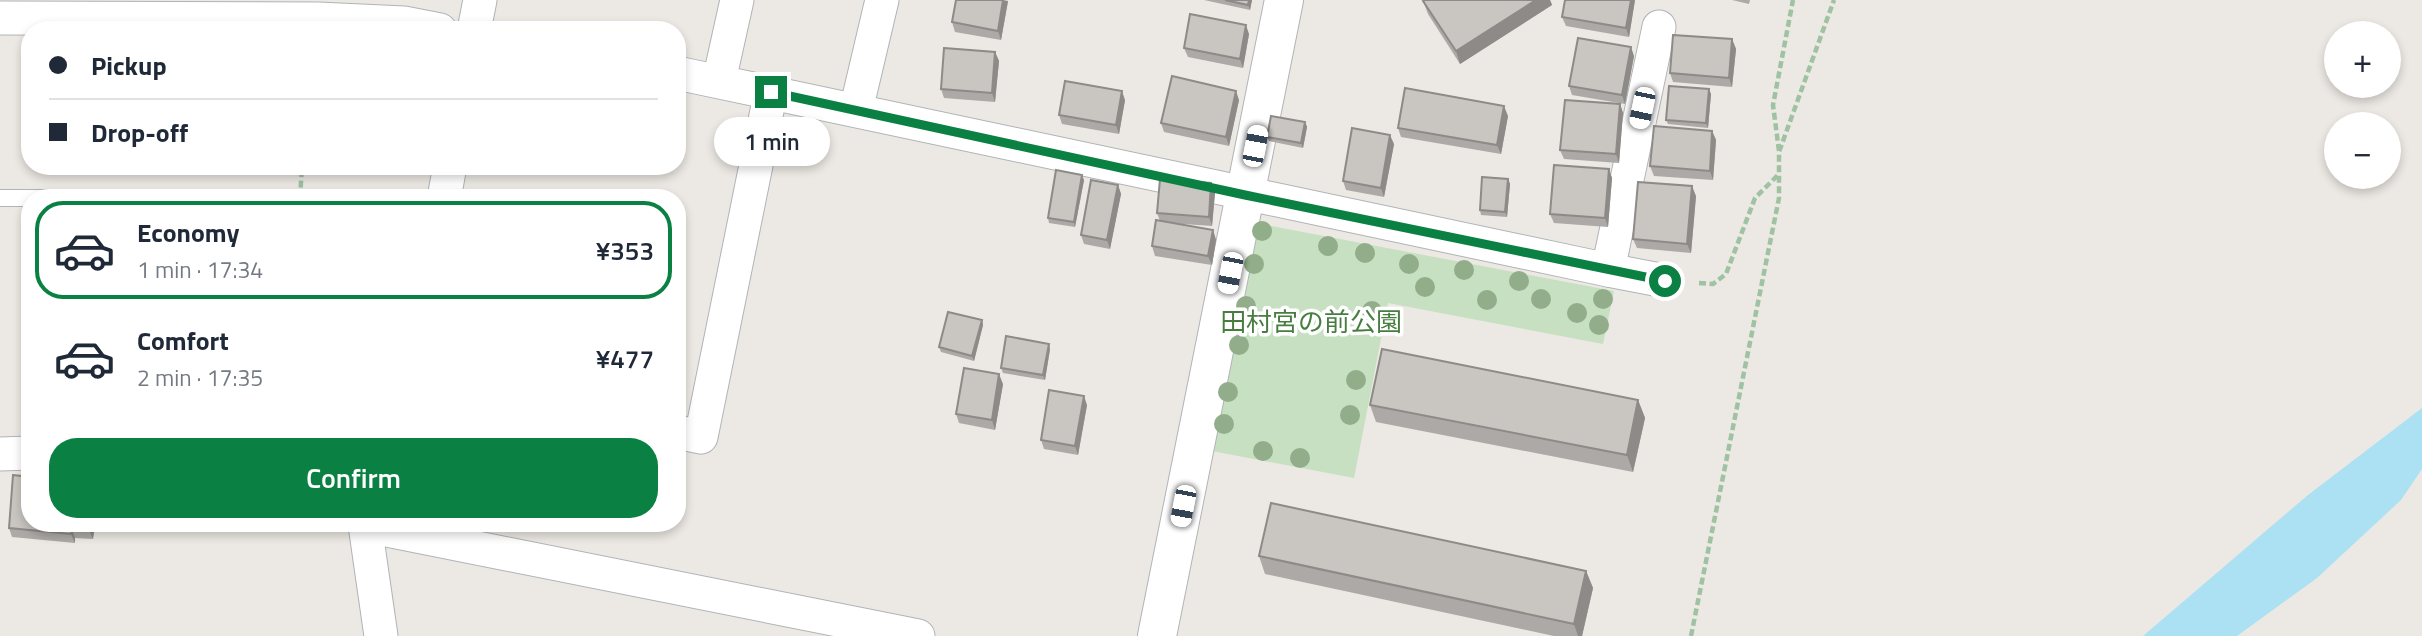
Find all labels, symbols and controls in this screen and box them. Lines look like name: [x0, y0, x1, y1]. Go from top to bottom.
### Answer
map controls: [2324, 21, 2401, 189]
button: +: [2324, 21, 2401, 98]
text: Pickup: [91, 46, 167, 85]
route end: [755, 76, 787, 108]
car: [1628, 85, 1657, 131]
button: −: [2324, 112, 2401, 189]
text: Drop-off: [91, 113, 188, 152]
callout: 1 min: [713, 116, 829, 166]
car: [1241, 123, 1270, 169]
text: 1 min: [744, 124, 800, 159]
text: Economy: [137, 213, 239, 252]
icon: car: [53, 219, 116, 282]
text: ¥353: [596, 231, 654, 270]
car: [1216, 250, 1245, 296]
text: 1 min · 17:34: [137, 252, 263, 287]
route start: [1649, 265, 1681, 297]
park label: 田村宮の前公園: [1220, 302, 1402, 341]
text: Comfort: [137, 321, 229, 360]
icon: car: [53, 327, 116, 390]
text: ¥477: [596, 339, 654, 378]
text: 2 min · 17:35: [137, 360, 263, 395]
button: Confirm: [49, 438, 658, 518]
car: [1169, 483, 1198, 529]

